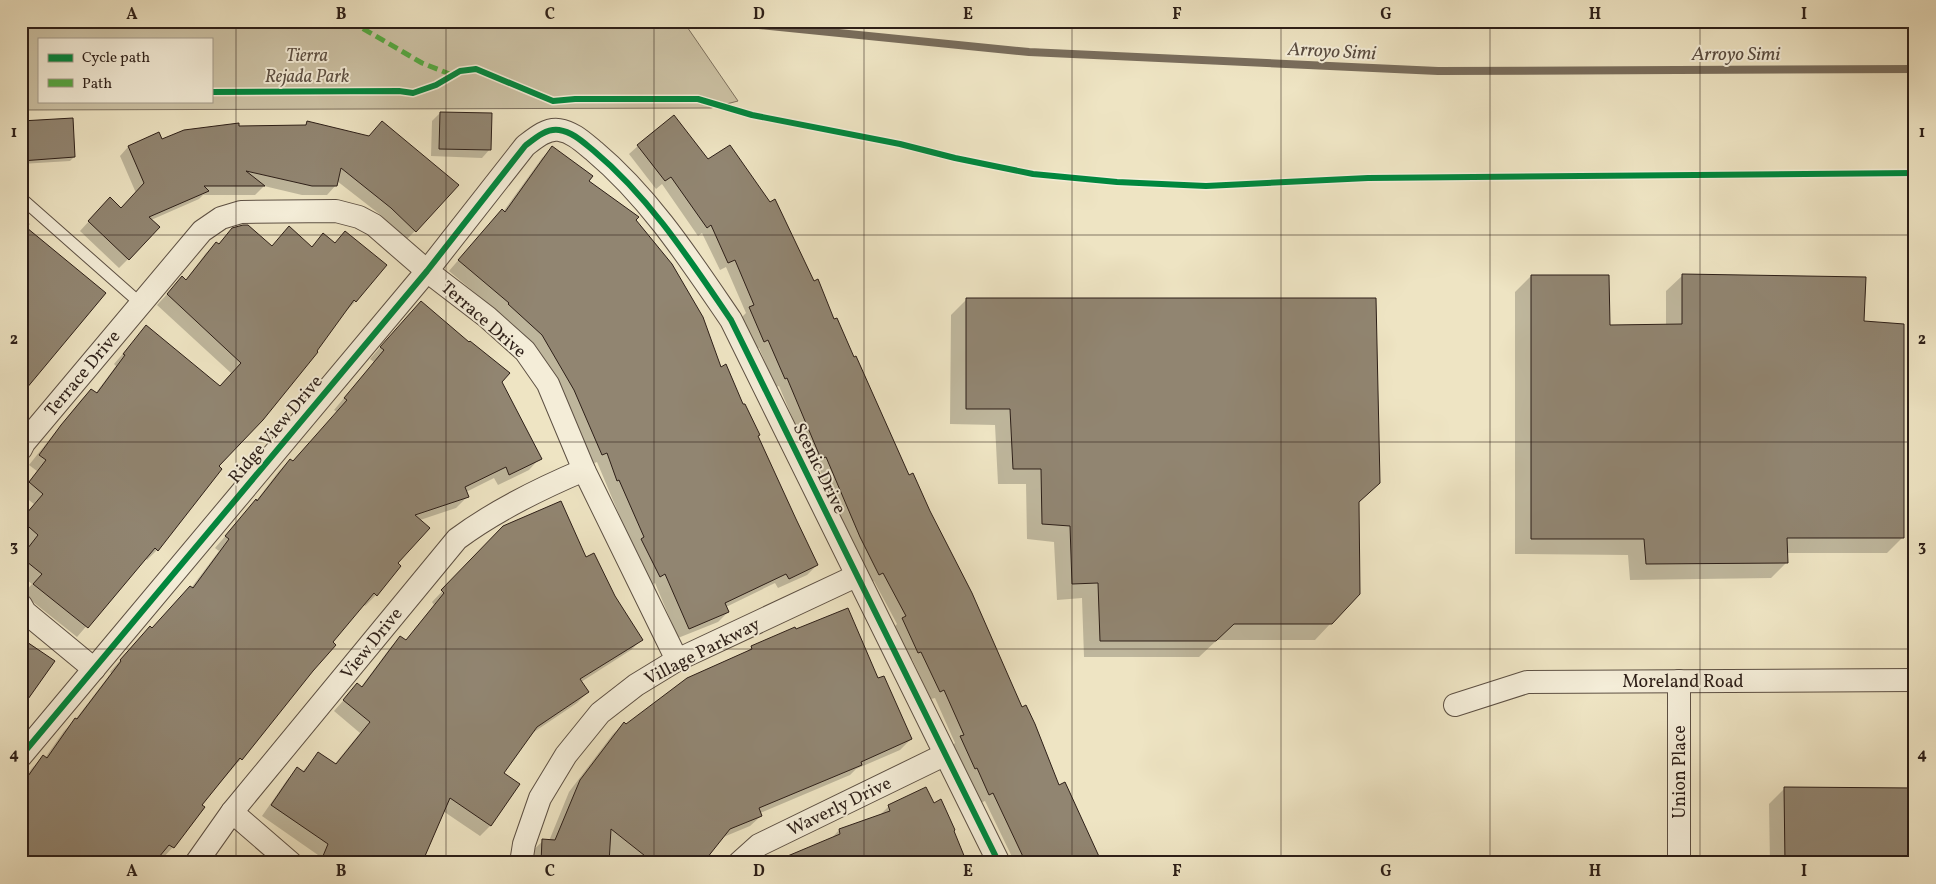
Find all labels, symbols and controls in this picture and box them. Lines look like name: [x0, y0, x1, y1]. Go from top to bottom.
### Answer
text: A: [126, 4, 138, 26]
text: B: [336, 4, 347, 26]
text: C: [545, 4, 555, 26]
text: D: [753, 4, 765, 26]
text: E: [963, 4, 973, 26]
text: F: [1172, 4, 1182, 26]
text: G: [1380, 4, 1392, 26]
text: H: [1589, 4, 1601, 26]
text: I: [1801, 4, 1807, 26]
water label: Arroyo Simi: [1286, 37, 1377, 67]
legend: [38, 38, 212, 102]
water label: Arroyo Simi: [1691, 42, 1780, 68]
park label: Tierra Rejada Park: [265, 44, 349, 90]
text: Cycle path: [82, 48, 150, 69]
text: Path: [82, 74, 112, 95]
text: 1: [11, 122, 17, 144]
text: 1: [1919, 122, 1925, 144]
street label: Terrace Drive: [435, 276, 531, 364]
street label: Terrace Drive: [40, 325, 127, 423]
text: 2: [10, 329, 18, 351]
text: 2: [1918, 329, 1926, 351]
street label: Ridge View Drive: [223, 370, 329, 490]
street label: Scenic Drive: [786, 419, 851, 518]
text: 3: [10, 536, 18, 558]
text: 3: [1918, 536, 1926, 558]
street label: View Drive: [335, 603, 409, 685]
street label: Village Parkway: [641, 612, 765, 692]
street label: Moreland Road: [1622, 670, 1744, 695]
street label: Union Place: [1668, 725, 1693, 819]
text: 4: [9, 744, 19, 766]
text: 4: [1917, 744, 1927, 766]
street label: Waverly Drive: [784, 771, 896, 843]
text: A: [126, 861, 138, 883]
text: B: [336, 861, 347, 883]
text: C: [545, 861, 555, 883]
text: D: [753, 861, 765, 883]
text: E: [963, 861, 973, 883]
text: F: [1172, 861, 1182, 883]
text: G: [1380, 861, 1392, 883]
text: H: [1589, 861, 1601, 883]
text: I: [1801, 861, 1807, 883]

